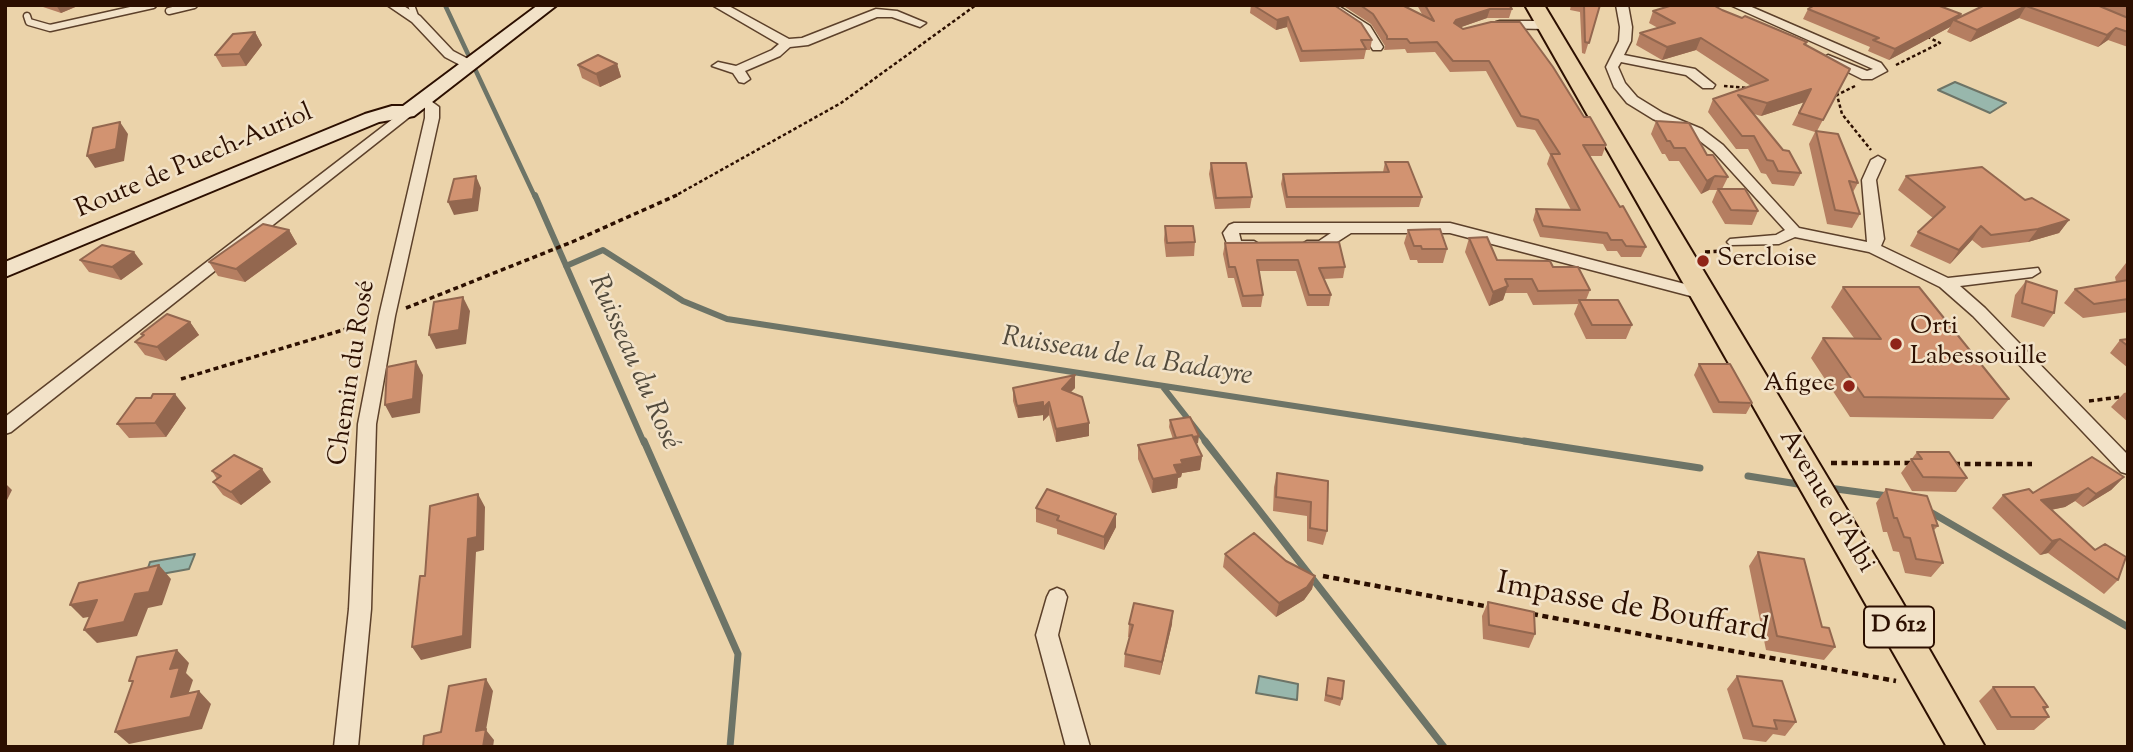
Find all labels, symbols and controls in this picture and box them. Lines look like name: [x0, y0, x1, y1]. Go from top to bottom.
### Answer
street label: Route de Puech-Auriol: [72, 99, 318, 227]
place label: Sercloise: [1717, 245, 1817, 277]
marker: Sercloise: [1695, 253, 1711, 269]
water label: Ruisseau du Rosé: [578, 270, 686, 456]
street label: Chemin du Rosé: [324, 278, 384, 468]
place label: Orti Labessouille: [1910, 313, 2047, 374]
water label: Ruisseau de la Badayre: [999, 323, 1255, 395]
marker: Orti Labessouille: [1888, 336, 1904, 352]
place label: Afigec: [1763, 370, 1835, 402]
marker: Afigec: [1841, 378, 1857, 394]
street label: Avenue d'Albi: [1770, 425, 1880, 579]
street label: Impasse de Bouffard: [1493, 567, 1771, 653]
road number: D 612: [1864, 606, 1934, 648]

